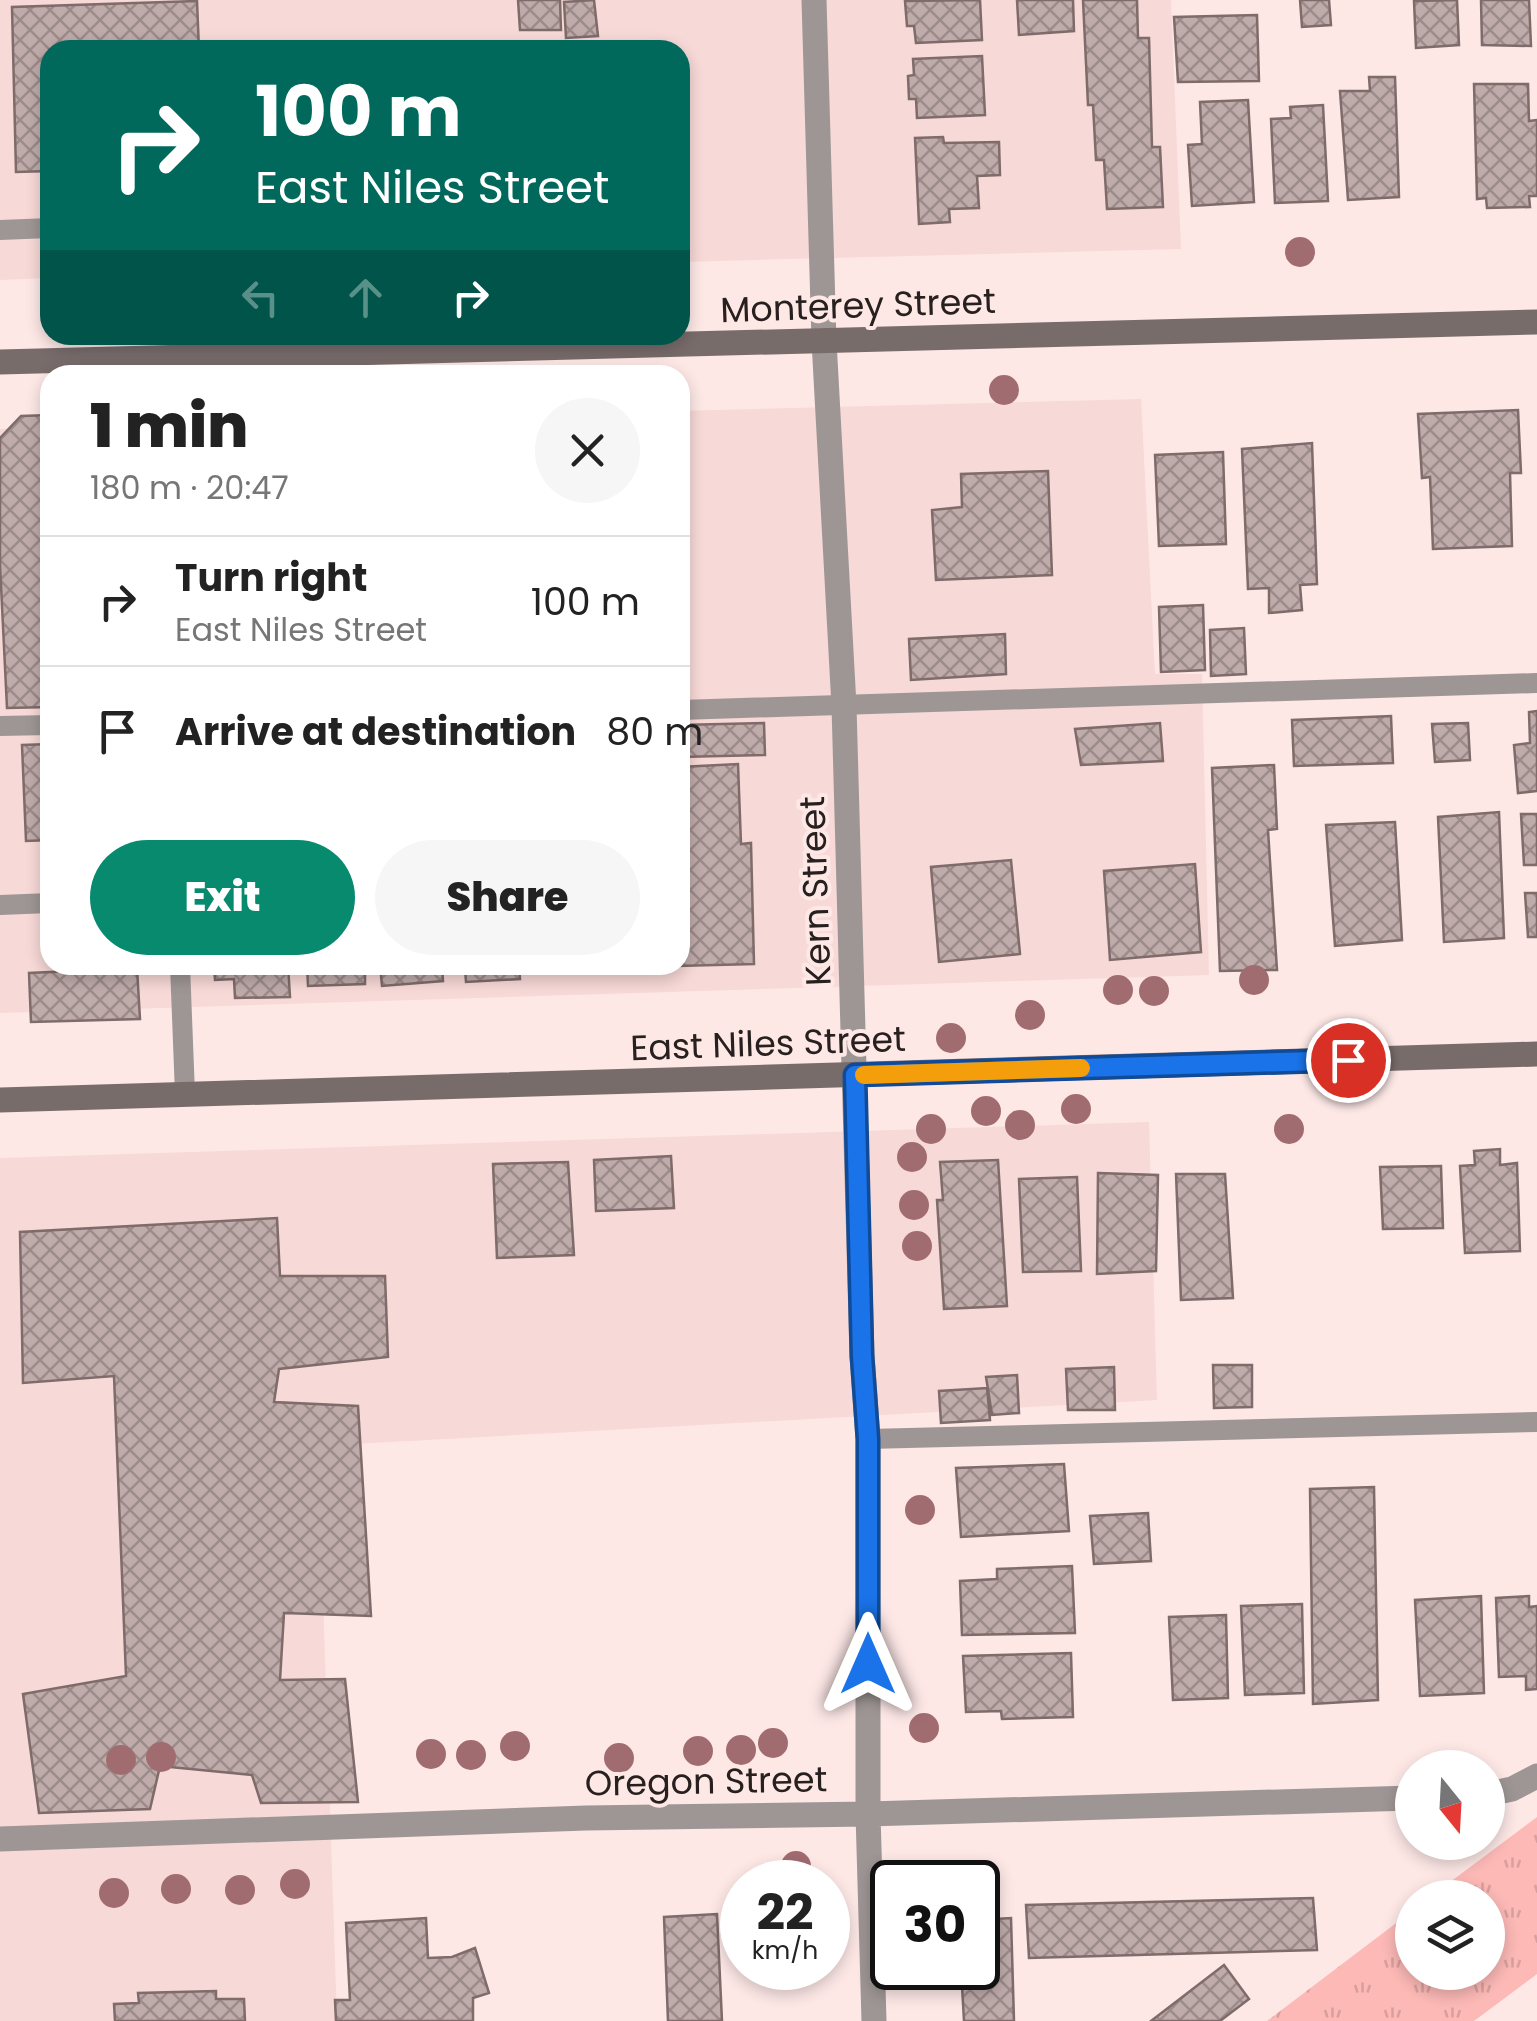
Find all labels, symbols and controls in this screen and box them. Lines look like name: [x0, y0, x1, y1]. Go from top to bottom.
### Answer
text: 100 m: [255, 62, 462, 161]
icon: right: [90, 80, 220, 210]
text: East Niles Street: [255, 156, 609, 219]
icon: left: [233, 270, 288, 325]
icon: ahead: [338, 270, 393, 325]
icon: right: [443, 270, 498, 325]
street label: Monterey Street: [719, 276, 997, 334]
text: 1 min: [90, 384, 248, 468]
button: close: [535, 398, 640, 503]
text: 180 m · 20:47: [90, 465, 289, 510]
text: Turn right: [175, 551, 367, 604]
icon: right: [90, 574, 145, 629]
text: 100 m: [531, 575, 640, 628]
text: East Niles Street: [175, 607, 427, 652]
icon: arrive: [90, 704, 145, 759]
text: Arrive at destination: [175, 705, 576, 758]
text: 80 m: [606, 705, 703, 758]
street label: Kern Street: [787, 795, 843, 987]
button: Exit: [90, 840, 355, 955]
button: Share: [375, 840, 640, 955]
street label: East Niles Street: [629, 1014, 907, 1072]
pin: [1306, 1018, 1391, 1103]
icon: arrive: [1321, 1033, 1376, 1088]
position arrow: [816, 1612, 920, 1716]
north arrow: [1395, 1750, 1505, 1860]
map controls: [1395, 1750, 1505, 1990]
street label: Oregon Street: [584, 1754, 828, 1808]
speed limit sign: 30: [870, 1860, 1000, 1990]
text: 22: [756, 1877, 814, 1948]
button: layers: [1395, 1880, 1505, 1990]
text: km/h: [752, 1933, 818, 1968]

